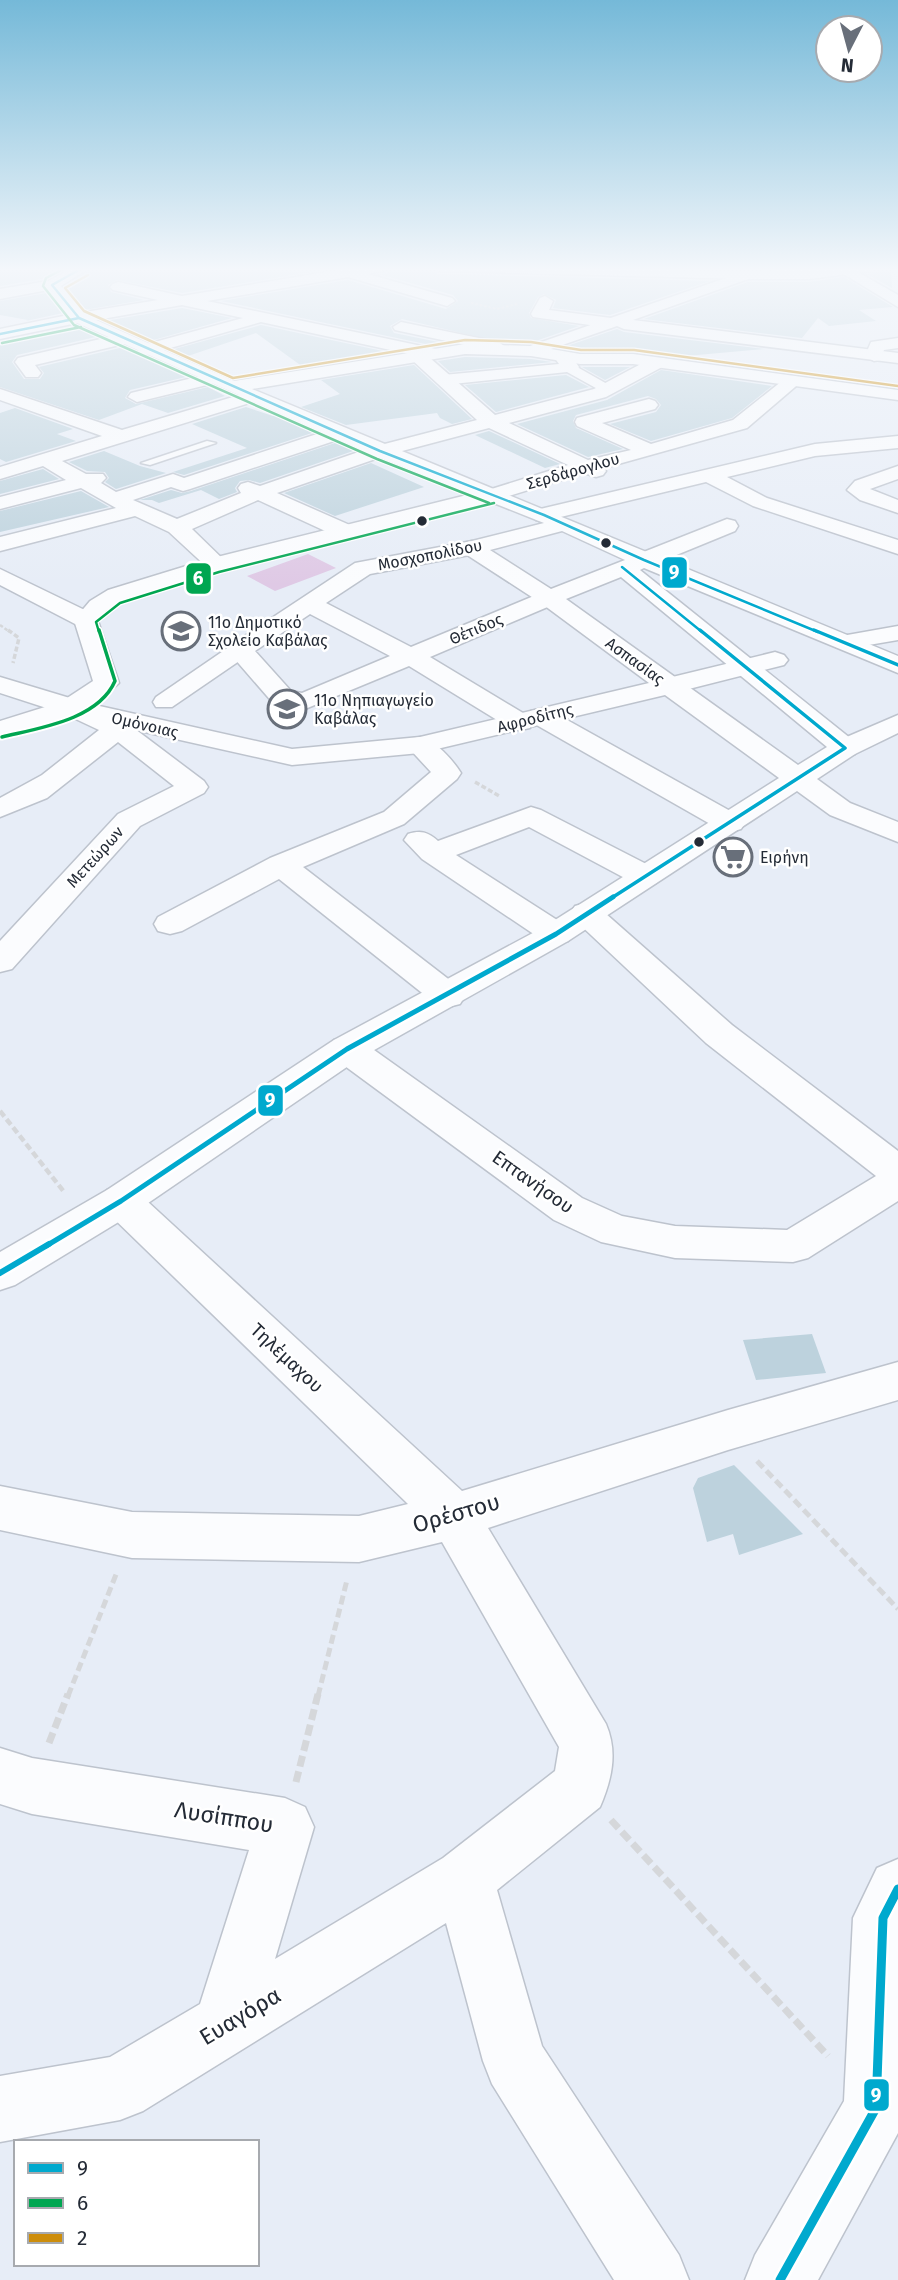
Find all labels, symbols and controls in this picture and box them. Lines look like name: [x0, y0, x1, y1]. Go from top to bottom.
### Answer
north arrow: [814, 14, 884, 84]
text: N: [840, 53, 855, 78]
street label: Σερδάρογλου: [524, 449, 622, 493]
unlabelled marker: [415, 514, 429, 528]
street label: Μοσχοπολίδου: [376, 536, 484, 574]
unlabelled marker: [599, 536, 613, 550]
line badge: 9: [661, 556, 688, 589]
text: 9: [669, 561, 680, 584]
line badge: 6: [185, 562, 212, 595]
text: 6: [193, 567, 204, 590]
street label: Θέτιδος: [446, 609, 506, 649]
school or university icon: 11ο Δημοτικό Σχολείο Καβάλας: [160, 610, 202, 652]
place label: 11ο Δημοτικό Σχολείο Καβάλας: [208, 613, 328, 650]
street label: Ασπασίας: [602, 633, 668, 689]
school or university icon: 11ο Νηπιαγωγείο Καβάλας: [266, 688, 308, 730]
place label: 11ο Νηπιαγωγείο Καβάλας: [314, 691, 434, 728]
street label: Αφροδίτης: [495, 699, 575, 737]
street label: Ομόνοιας: [110, 708, 181, 742]
street label: Μετεώρων: [63, 822, 128, 891]
unlabelled marker: [692, 835, 706, 849]
supermarket icon: Ειρήνη: [712, 836, 754, 878]
place label: Ειρήνη: [760, 848, 809, 867]
line badge: 9: [257, 1084, 284, 1117]
text: 9: [265, 1089, 276, 1112]
street label: Επτανήσου: [488, 1146, 578, 1218]
street label: Τηλέμαχου: [246, 1318, 328, 1398]
street label: Ορέστου: [409, 1487, 503, 1539]
street label: Λυσίππου: [172, 1795, 276, 1839]
street label: Ευαγόρα: [194, 1981, 286, 2051]
line badge: 9: [863, 2078, 890, 2112]
text: 9: [871, 2084, 882, 2107]
legend: [14, 2140, 259, 2266]
text: 9: [77, 2155, 88, 2181]
text: 6: [77, 2190, 88, 2216]
text: 2: [77, 2225, 87, 2251]

